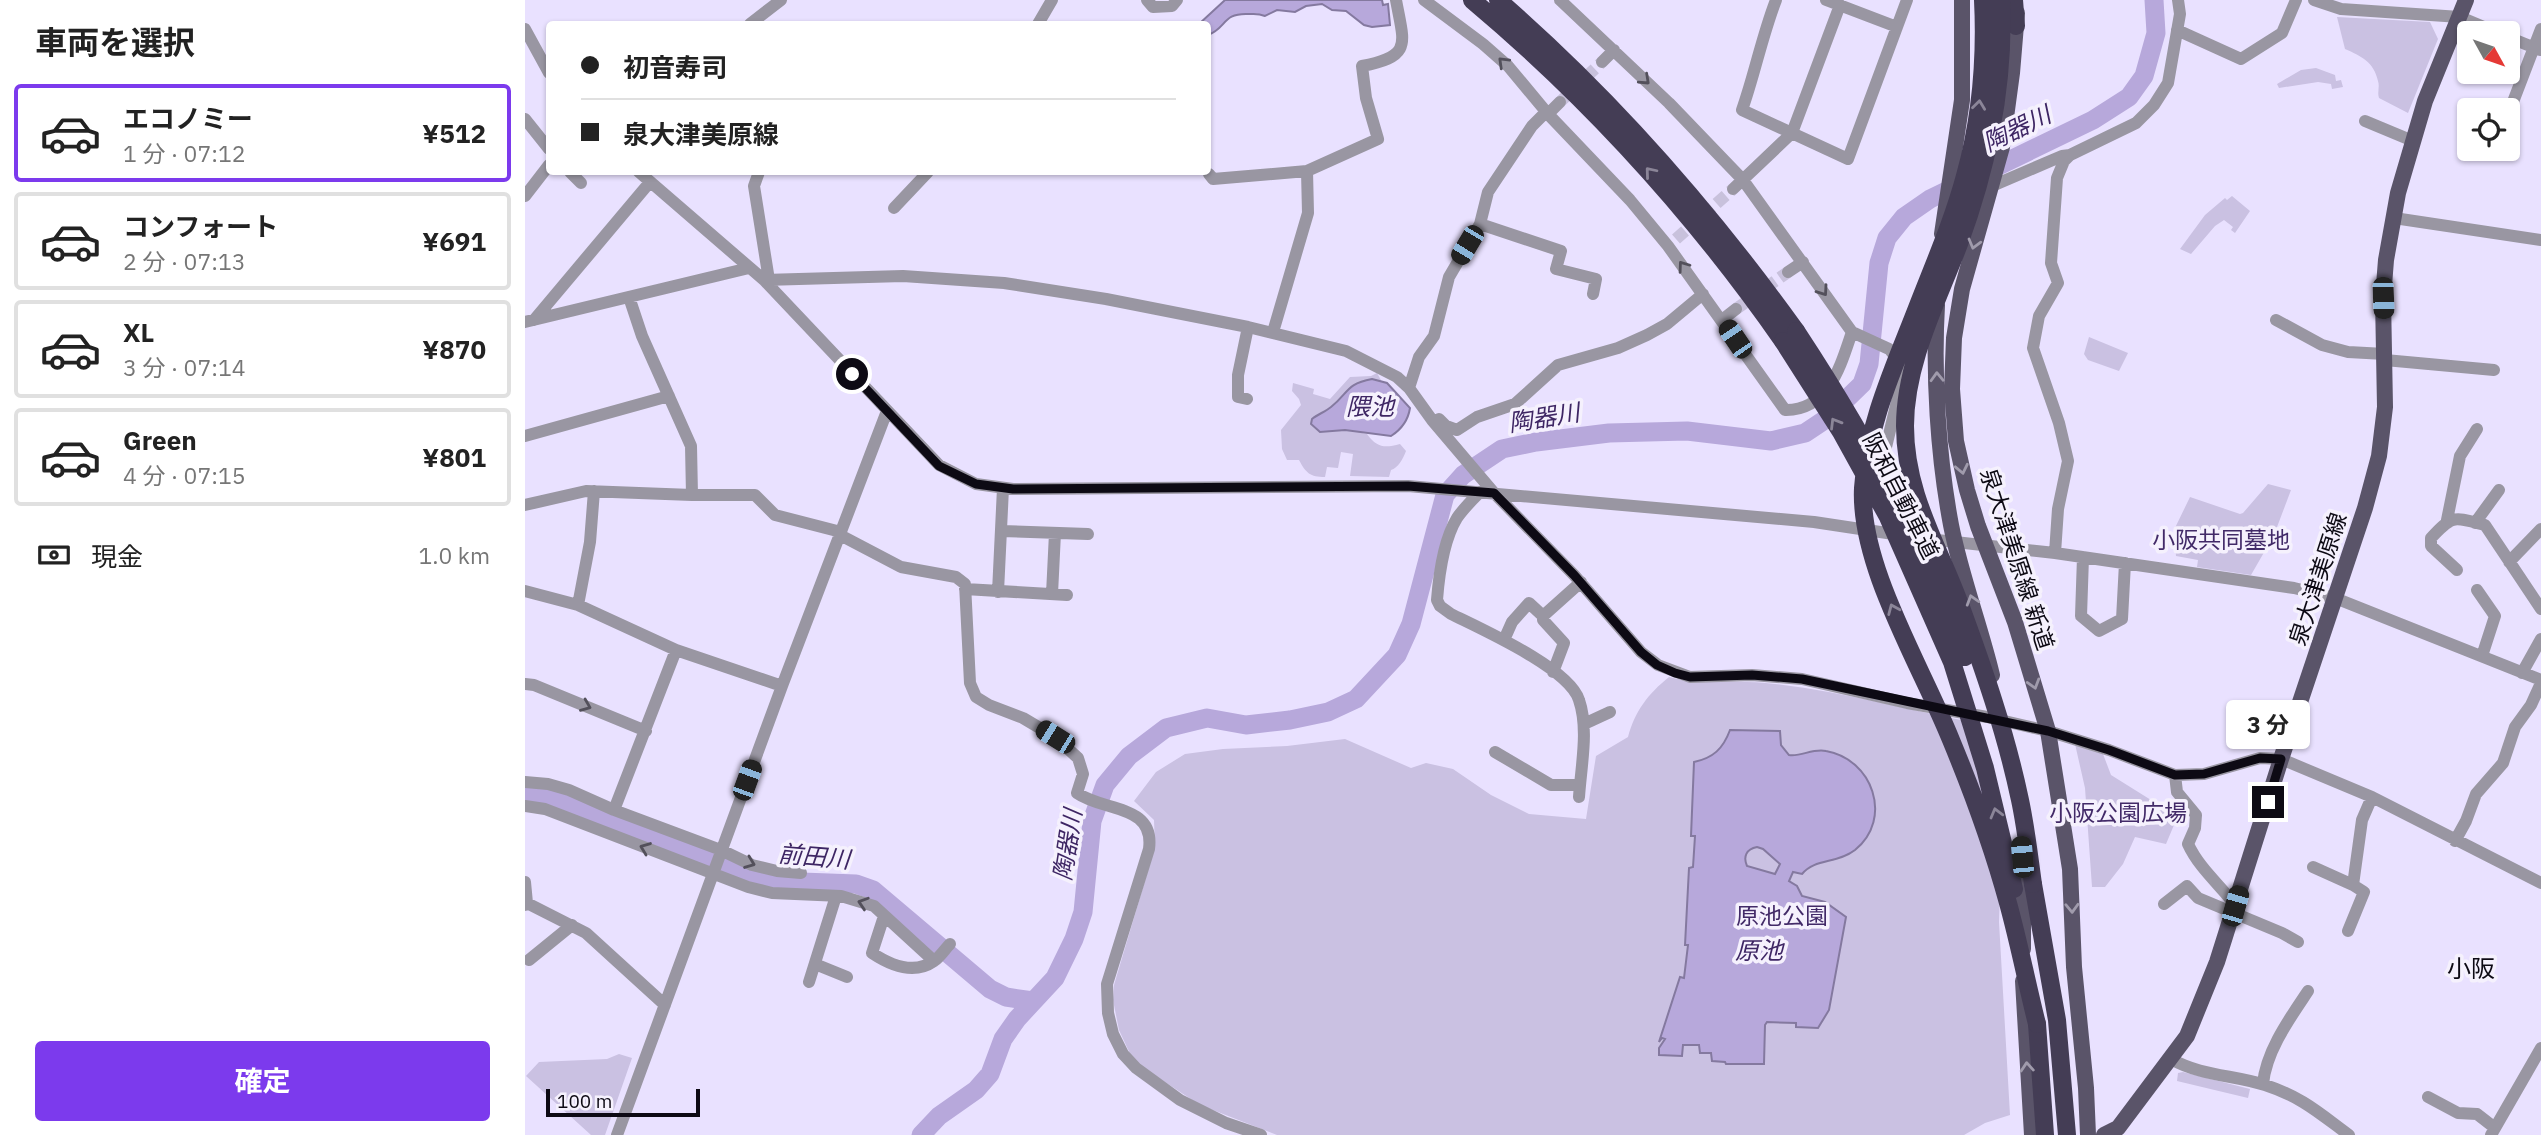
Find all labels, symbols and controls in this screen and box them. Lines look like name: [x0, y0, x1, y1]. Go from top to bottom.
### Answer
text: 車両を選択: [35, 21, 195, 63]
north arrow: [2457, 21, 2520, 84]
map controls: [2457, 21, 2520, 161]
text: 初音寿司: [623, 50, 727, 84]
one-way arrow: [1498, 58, 1511, 71]
one-way arrow: [1637, 72, 1650, 85]
water label: 陶器川: [1977, 97, 2059, 158]
button: locate: [2457, 98, 2520, 161]
one-way arrow: [1972, 99, 1987, 111]
text: エコノミー: [123, 101, 253, 135]
icon: car: [39, 102, 102, 165]
text: ¥512: [422, 116, 486, 150]
text: 泉大津美原線: [623, 117, 779, 151]
text: 1 分 · 07:12: [123, 138, 246, 168]
one-way arrow: [1646, 167, 1658, 180]
text: コンフォート: [123, 209, 278, 243]
icon: car: [39, 210, 102, 273]
car: [1448, 222, 1487, 268]
text: ¥691: [422, 224, 486, 258]
one-way arrow: [1968, 238, 1982, 250]
text: 2 分 · 07:13: [123, 246, 246, 276]
one-way arrow: [1679, 261, 1691, 274]
car: [2372, 277, 2395, 319]
one-way arrow: [1815, 283, 1827, 296]
text: XL: [123, 315, 154, 349]
car: [1715, 316, 1756, 362]
icon: car: [39, 318, 102, 381]
text: ¥870: [422, 332, 486, 366]
text: 3 分 · 07:14: [123, 352, 246, 382]
route start: [836, 358, 868, 390]
one-way arrow: [1929, 371, 1944, 382]
water label: 隈池: [1346, 390, 1396, 422]
water label: 陶器川: [1506, 395, 1585, 438]
one-way arrow: [1831, 417, 1844, 430]
text: Green: [123, 423, 197, 457]
icon: car: [39, 426, 102, 489]
street label: 阪和自動車道: [1857, 427, 1947, 564]
text: ¥801: [422, 440, 486, 474]
text: 4 分 · 07:15: [123, 460, 246, 490]
one-way arrow: [1954, 463, 1969, 475]
street label: 泉大津美原線 新道: [1974, 464, 2061, 653]
street label: 泉大津美原線: [2281, 508, 2353, 649]
park label: 小阪共同墓地: [2152, 524, 2290, 554]
icon: cash: [35, 536, 73, 574]
text: 現金: [91, 539, 143, 573]
text: 1.0 km: [419, 540, 490, 570]
one-way arrow: [1966, 595, 1981, 607]
one-way arrow: [1887, 604, 1901, 616]
one-way arrow: [2025, 678, 2040, 690]
one-way arrow: [578, 698, 591, 712]
callout: 3 分: [2226, 700, 2310, 750]
text: 3 分: [2247, 709, 2289, 739]
car: [1032, 717, 1079, 757]
car: [730, 757, 765, 803]
route end: [2252, 786, 2284, 818]
park label: 小阪公園広場: [2049, 797, 2187, 827]
water label: 陶器川: [1046, 804, 1089, 883]
one-way arrow: [1990, 807, 2005, 819]
car: [2010, 835, 2035, 879]
water label: 前田川: [777, 837, 854, 875]
one-way arrow: [639, 842, 651, 856]
one-way arrow: [743, 855, 755, 869]
car: [2220, 883, 2251, 929]
one-way arrow: [857, 897, 870, 911]
park label: 原池公園: [1736, 900, 1828, 930]
one-way arrow: [2064, 903, 2079, 914]
water label: 原池: [1735, 934, 1785, 966]
district label: 小阪: [2447, 952, 2495, 984]
button: 確定: [35, 1041, 490, 1121]
one-way arrow: [2020, 1061, 2035, 1072]
scale bar: [546, 1086, 700, 1118]
text: 100 m: [557, 1089, 612, 1113]

